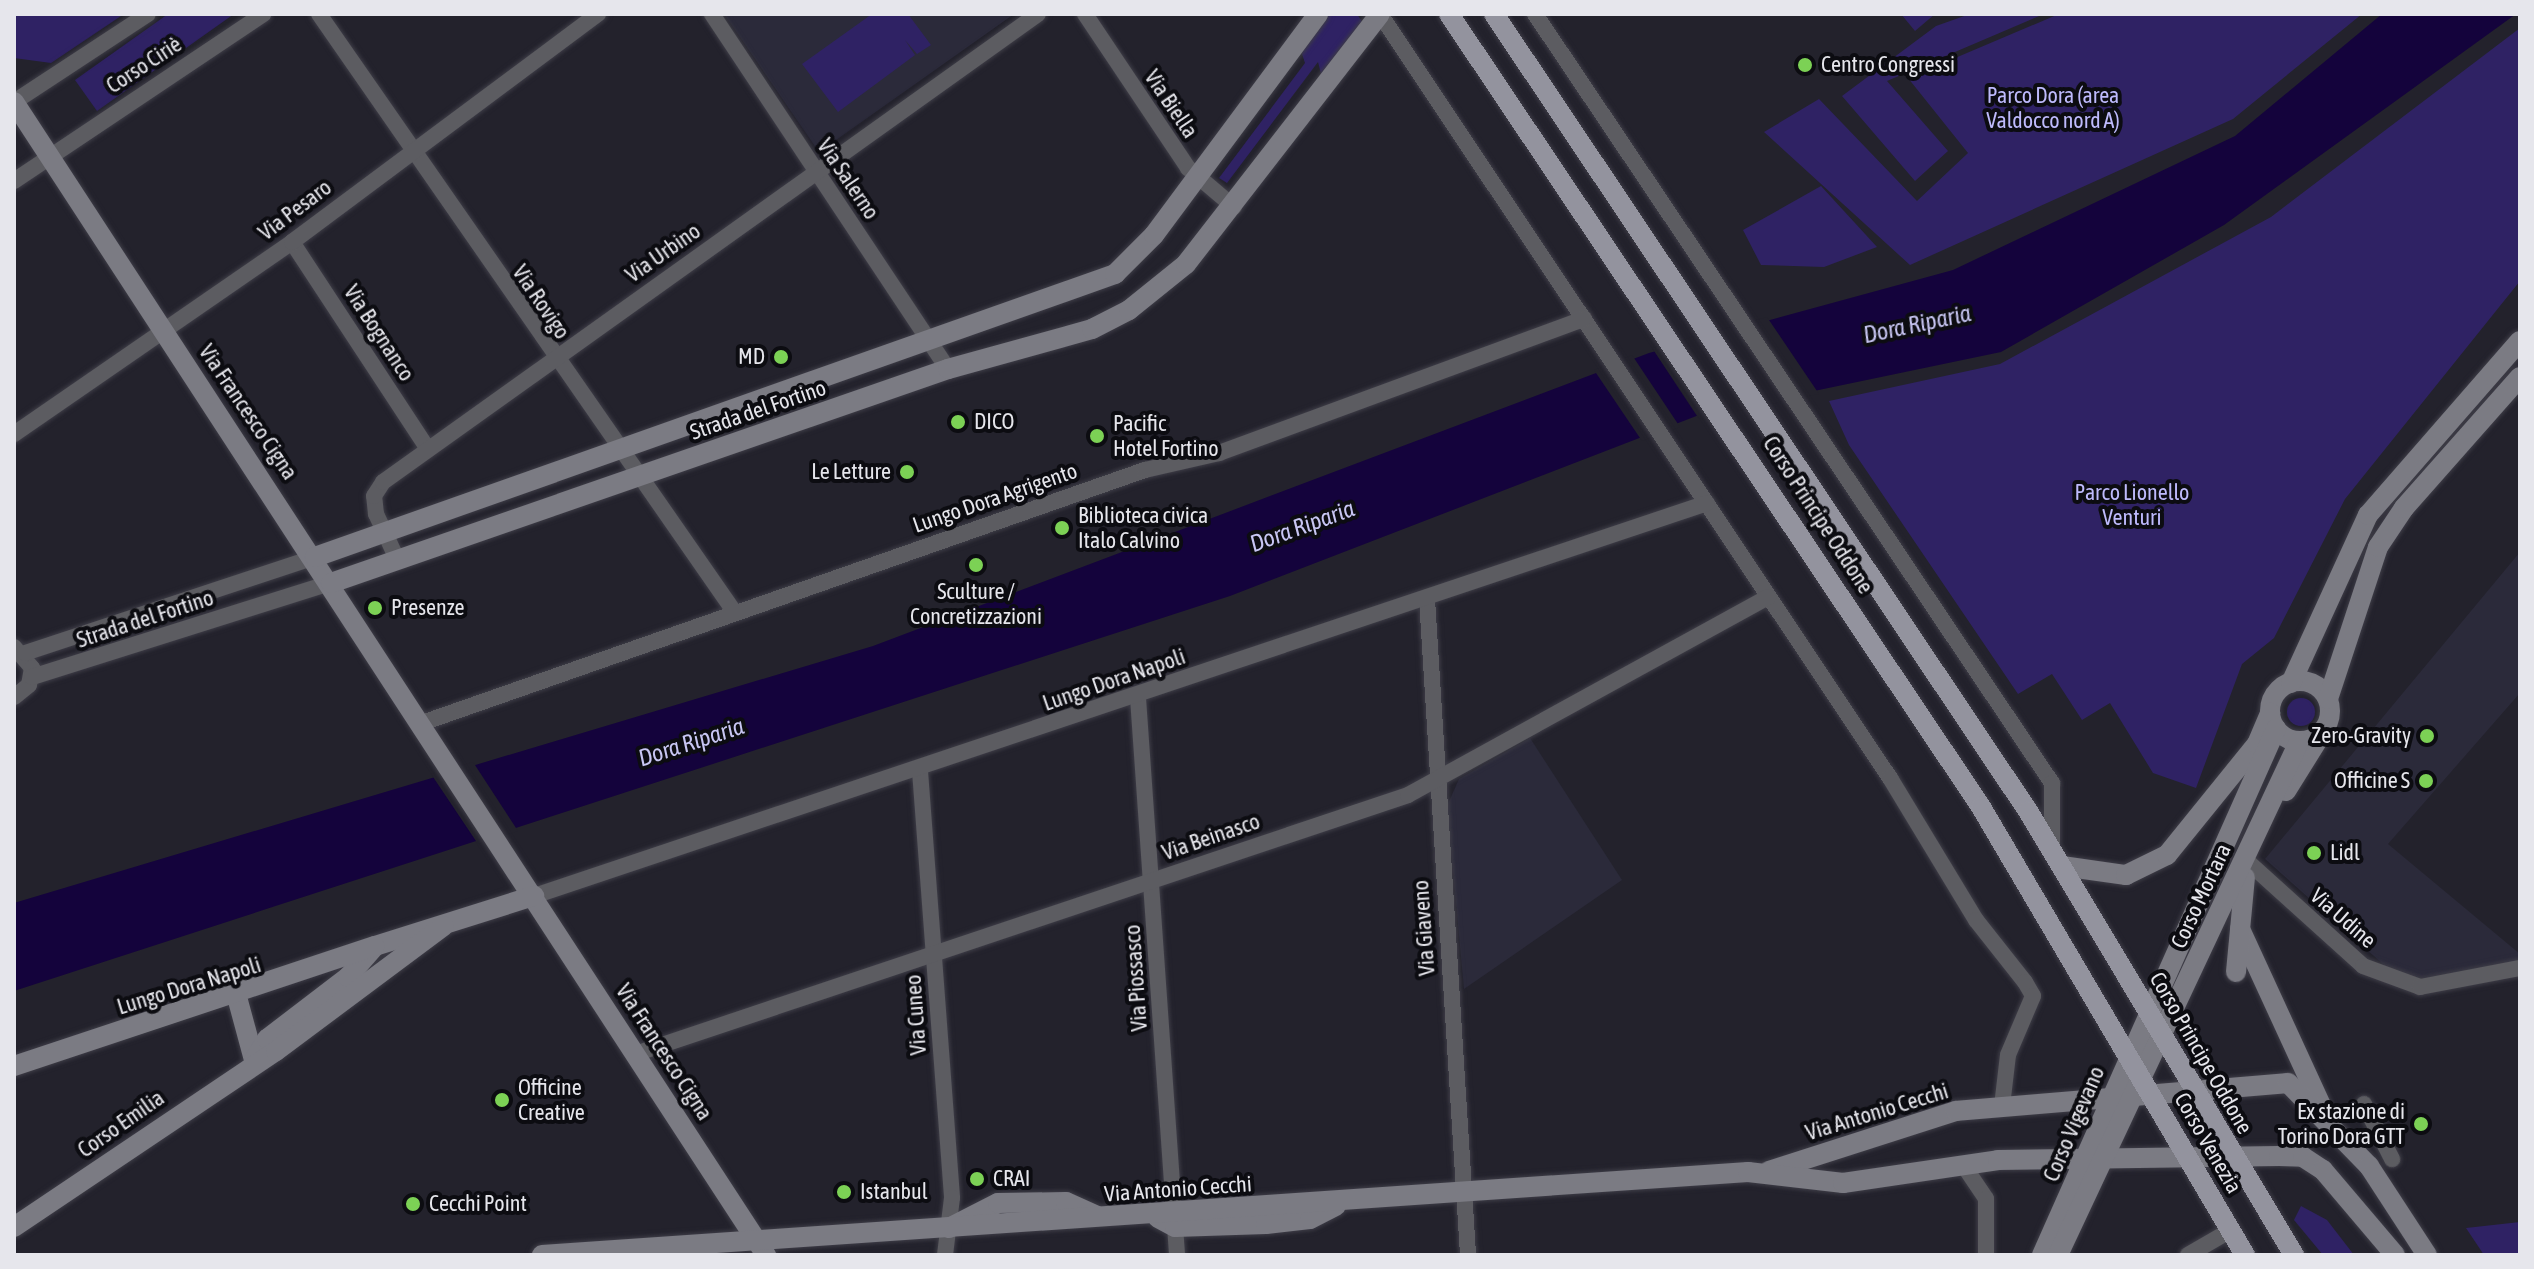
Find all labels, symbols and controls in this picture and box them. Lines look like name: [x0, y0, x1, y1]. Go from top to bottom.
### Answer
street label: Corso Ciriè: [101, 31, 187, 99]
place label: Centro Congressi: [1821, 52, 1955, 78]
marker: Centro Congressi: [1796, 56, 1814, 74]
street label: Via Biella: [1139, 65, 1203, 143]
park label: Parco Dora (area Valdocco nord A): [1986, 82, 2120, 134]
street label: Via Salerno: [811, 134, 885, 224]
street label: Via Pesaro: [253, 174, 337, 246]
street label: Via Urbino: [621, 218, 705, 288]
street label: Via Rovigo: [507, 260, 575, 344]
street label: Via Bognanco: [338, 280, 420, 386]
water label: Dora Riparia: [1861, 299, 1973, 349]
street label: Via Francesco Cigna: [193, 339, 303, 485]
place label: MD: [738, 344, 765, 370]
marker: MD: [772, 348, 790, 366]
street label: Strada del Fortino: [686, 374, 830, 446]
place label: DICO: [974, 409, 1014, 435]
place label: Pacific Hotel Fortino: [1113, 410, 1219, 462]
marker: DICO: [949, 413, 967, 431]
marker: Pacific Hotel Fortino: [1088, 427, 1106, 445]
street label: Corso Principe Oddone: [1757, 431, 1879, 599]
street label: Lungo Dora Agrigento: [909, 458, 1081, 538]
place label: Le Letture: [811, 459, 891, 485]
marker: Le Letture: [898, 463, 916, 481]
park label: Parco Lionello Venturi: [2075, 479, 2189, 530]
water label: Dora Riparia: [1246, 494, 1358, 558]
place label: Biblioteca civica Italo Calvino: [1078, 502, 1208, 554]
marker: Biblioteca civica Italo Calvino: [1053, 519, 1071, 537]
marker: Sculture / Concretizzazioni: [967, 556, 985, 574]
place label: Sculture / Concretizzazioni: [910, 578, 1042, 630]
street label: Strada del Fortino: [73, 584, 217, 654]
place label: Presenze: [391, 595, 464, 621]
marker: Presenze: [366, 599, 384, 617]
street label: Lungo Dora Napoli: [1039, 643, 1189, 717]
water label: Dora Riparia: [635, 711, 747, 773]
place label: Zero-Gravity: [2311, 723, 2411, 749]
marker: Zero-Gravity: [2418, 727, 2436, 745]
place label: Officine S: [2334, 768, 2410, 794]
marker: Officine S: [2417, 772, 2435, 790]
street label: Via Beinasco: [1159, 808, 1263, 866]
street label: Corso Mortara: [2165, 840, 2237, 952]
place label: Lidl: [2330, 840, 2360, 866]
marker: Lidl: [2305, 844, 2323, 862]
street label: Via Giaveno: [1407, 879, 1441, 977]
street label: Via Udine: [2305, 882, 2381, 954]
street label: Via Piossasco: [1119, 924, 1153, 1032]
street label: Lungo Dora Napoli: [114, 952, 264, 1020]
street label: Corso Principe Oddone: [2144, 968, 2258, 1138]
street label: Via Cuneo: [900, 974, 932, 1056]
street label: Via Francesco Cigna: [610, 979, 718, 1125]
street label: Corso Vigevano: [2038, 1062, 2110, 1186]
place label: Officine Creative: [518, 1074, 585, 1126]
street label: Via Antonio Cecchi: [1802, 1078, 1952, 1146]
street label: Corso Emilia: [73, 1085, 169, 1163]
street label: Corso Venezia: [2169, 1088, 2247, 1198]
marker: Officine Creative: [493, 1091, 511, 1109]
place label: Ex stazione di Torino Dora GTT: [2278, 1098, 2405, 1150]
marker: Ex stazione di Torino Dora GTT: [2412, 1115, 2430, 1133]
place label: CRAI: [993, 1166, 1030, 1192]
marker: CRAI: [968, 1170, 986, 1188]
street label: Via Antonio Cecchi: [1103, 1171, 1253, 1207]
place label: Istanbul: [860, 1179, 927, 1205]
marker: Istanbul: [835, 1183, 853, 1201]
place label: Cecchi Point: [429, 1191, 527, 1217]
marker: Cecchi Point: [404, 1195, 422, 1213]

